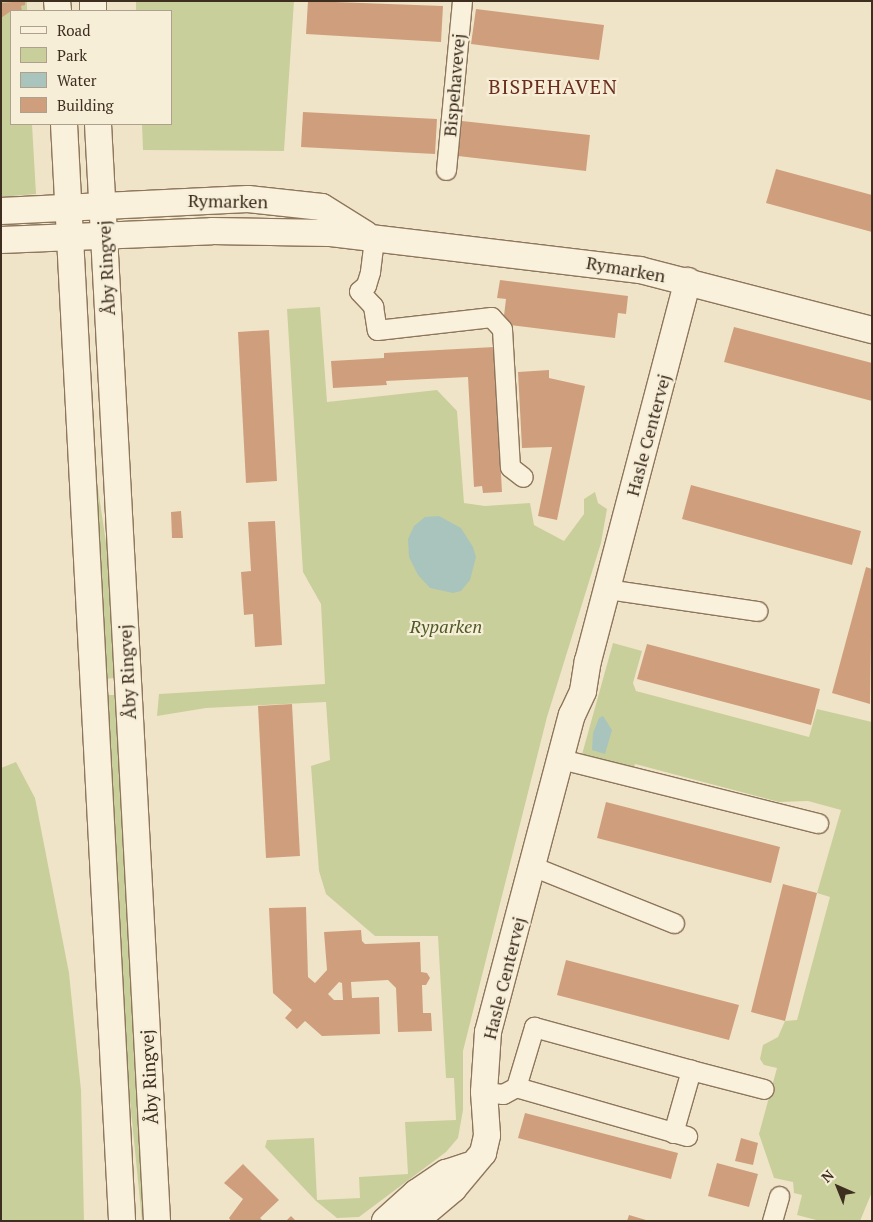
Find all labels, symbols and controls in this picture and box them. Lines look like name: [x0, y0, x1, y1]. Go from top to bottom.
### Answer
legend: [10, 10, 172, 125]
text: Road: [57, 20, 90, 40]
street label: Bispehavevej: [439, 32, 469, 138]
text: Park: [57, 45, 87, 65]
text: Water: [57, 70, 96, 90]
district label: BISPEHAVEN: [487, 74, 619, 98]
text: Building: [57, 95, 114, 115]
street label: Rymarken: [188, 190, 268, 212]
street label: Åby Ringvej: [93, 220, 119, 316]
street label: Rymarken: [585, 251, 667, 287]
street label: Hasle Centervej: [621, 371, 675, 499]
park label: Ryparken: [410, 615, 482, 637]
street label: Åby Ringvej: [114, 624, 140, 720]
street label: Hasle Centervej: [478, 914, 530, 1042]
street label: Åby Ringvej: [136, 1029, 162, 1125]
north arrow: [813, 1162, 863, 1212]
text: N: [817, 1165, 838, 1186]

